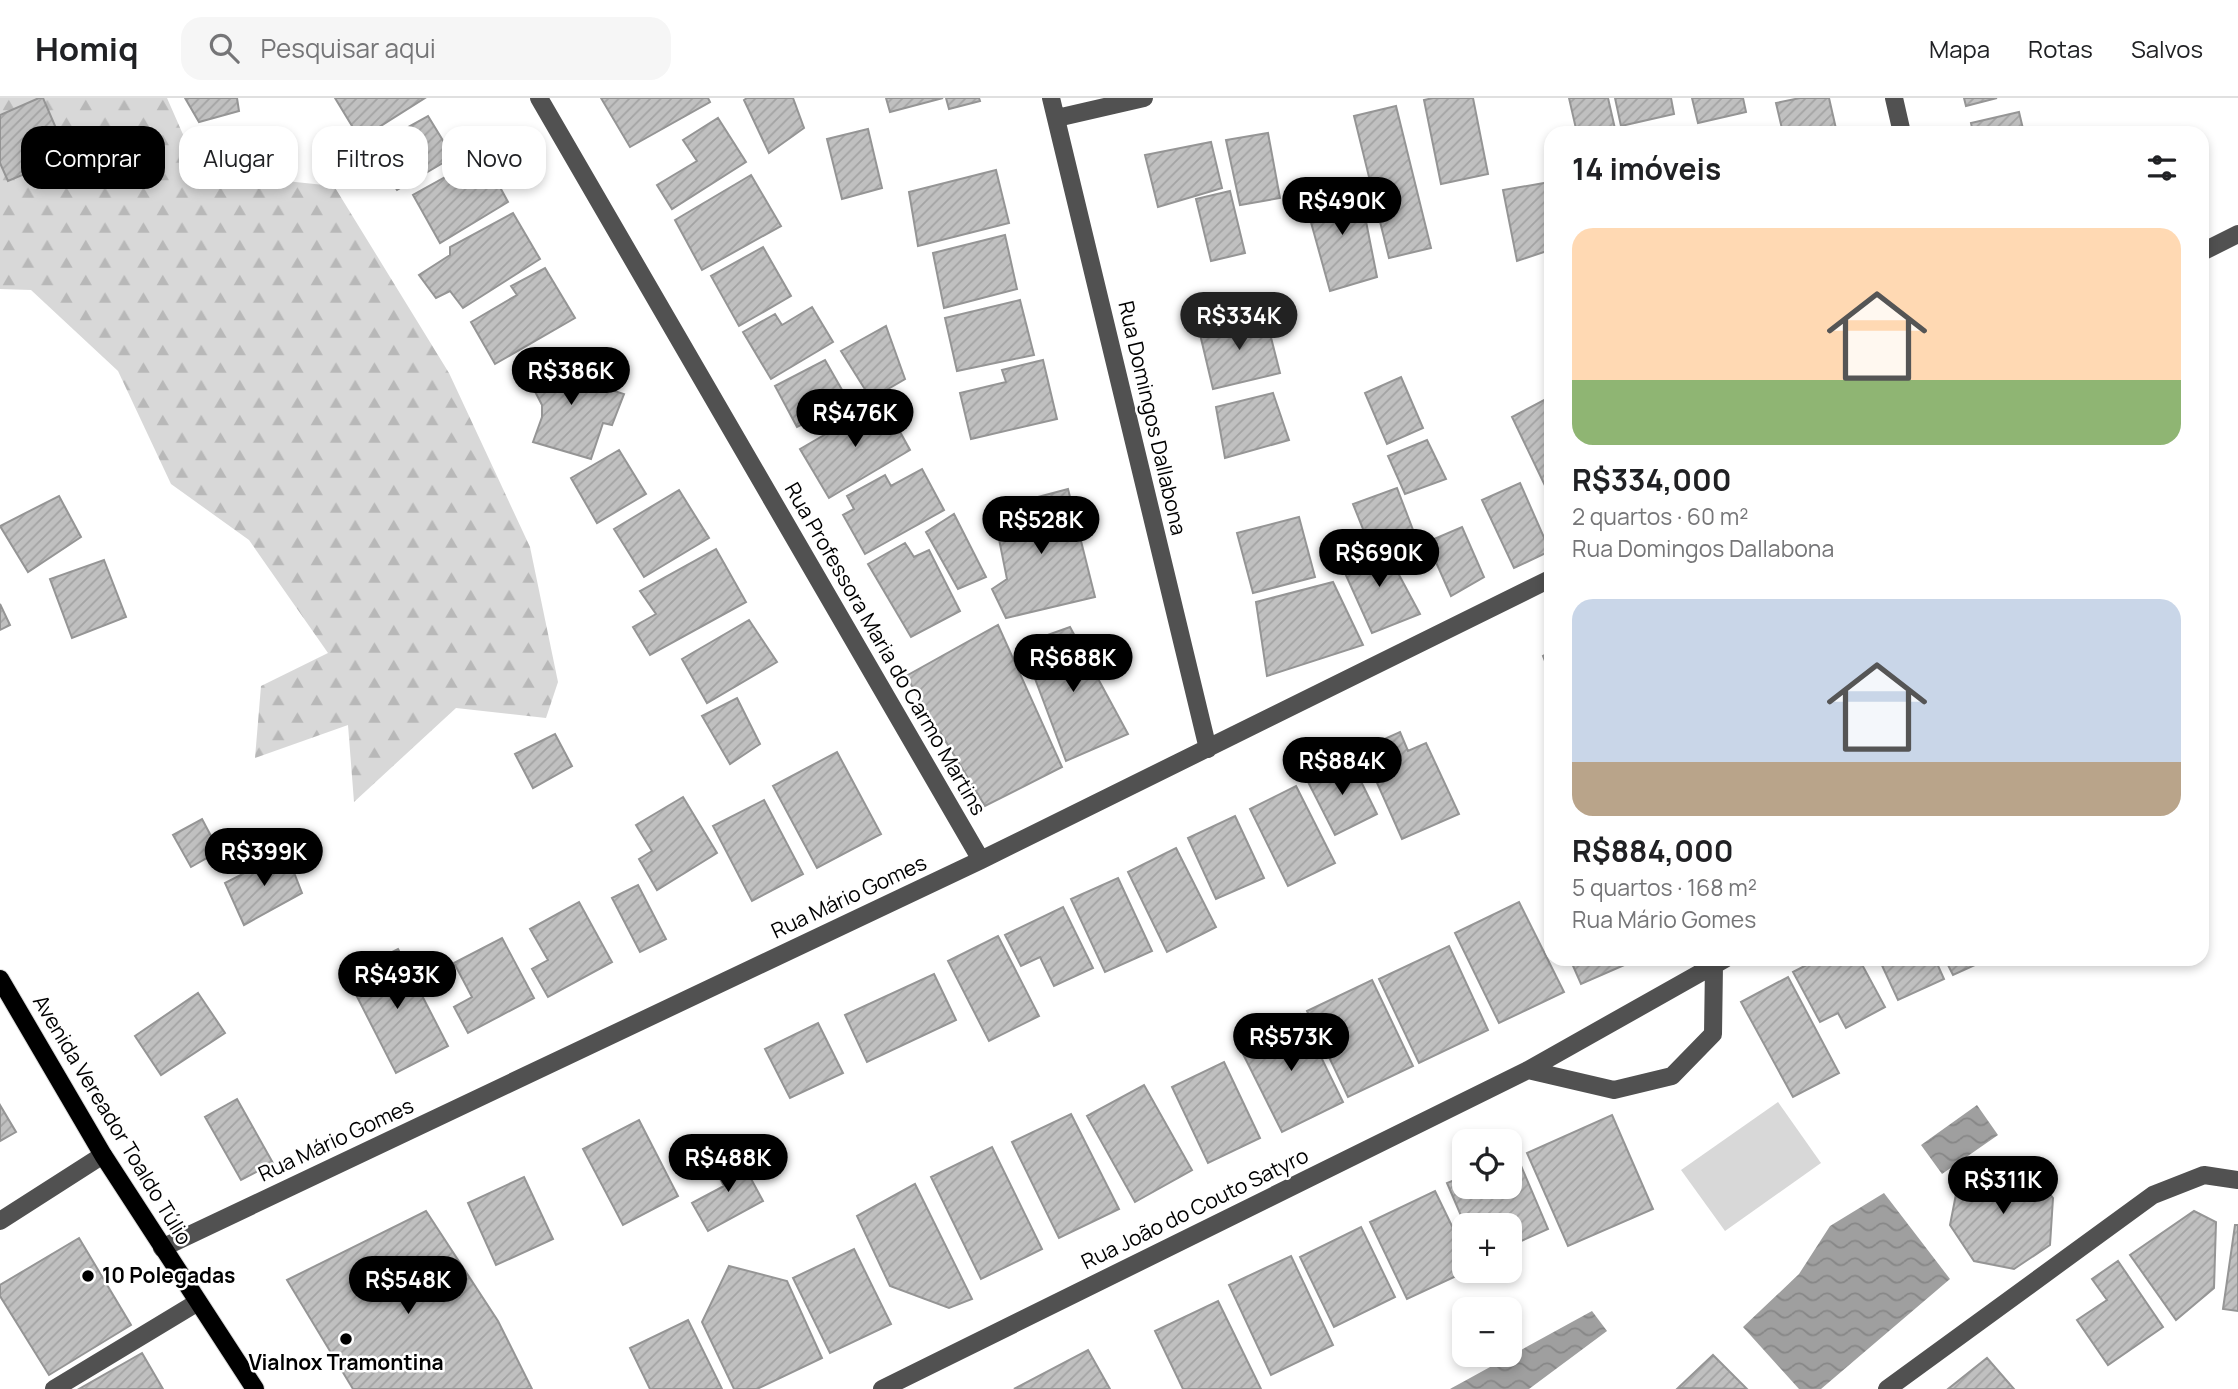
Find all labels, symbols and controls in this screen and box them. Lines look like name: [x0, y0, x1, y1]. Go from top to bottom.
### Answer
search box: [181, 17, 671, 80]
text: Homiq: [35, 26, 139, 71]
icon: search: [205, 29, 243, 67]
text: Pesquisar aqui: [261, 30, 436, 66]
text: Mapa: [1929, 32, 1990, 65]
text: Rotas: [2028, 32, 2093, 65]
text: Salvos: [2131, 32, 2203, 65]
chip: Comprar: [21, 126, 165, 189]
chip: Alugar: [179, 126, 298, 189]
chip: Filtros: [312, 126, 428, 189]
chip: Novo: [442, 126, 546, 189]
text: 14 imóveis: [1572, 148, 1721, 189]
icon: filters: [2143, 149, 2181, 187]
pin: R$490K: [1285, 178, 1399, 237]
text: R$490K: [1298, 184, 1386, 216]
icon: home: [1814, 273, 1940, 399]
pin: R$334K: [1182, 292, 1296, 352]
street label: Rua Domingos Dallabona: [1112, 298, 1194, 538]
text: R$334K: [1196, 299, 1282, 331]
pin: R$386K: [514, 348, 628, 407]
text: R$386K: [528, 354, 614, 386]
pin: R$476K: [798, 390, 912, 449]
text: R$476K: [812, 396, 898, 428]
text: R$334,000: [1572, 459, 1732, 500]
street label: Rua Professora Maria do Carmo Martins: [779, 477, 993, 820]
pin: R$528K: [984, 496, 1098, 556]
text: 2 quartos · 60 m²: [1572, 500, 1748, 532]
text: R$528K: [998, 503, 1084, 535]
pin: R$690K: [1322, 530, 1436, 589]
text: Rua Domingos Dallabona: [1572, 532, 1834, 564]
text: R$690K: [1335, 536, 1423, 568]
pin: R$688K: [1016, 634, 1130, 694]
text: R$688K: [1030, 641, 1116, 673]
icon: home: [1814, 644, 1940, 770]
pin: R$884K: [1285, 738, 1399, 797]
text: R$884K: [1299, 744, 1385, 776]
pin: R$399K: [207, 828, 321, 888]
text: R$884,000: [1572, 830, 1733, 871]
text: R$399K: [221, 835, 307, 867]
street label: Rua Mário Gomes: [766, 848, 931, 944]
text: 5 quartos · 168 m²: [1572, 871, 1757, 903]
text: Rua Mário Gomes: [1572, 903, 1756, 935]
pin: R$493K: [340, 951, 454, 1011]
text: R$493K: [354, 958, 440, 990]
street label: Avenida Vereador Toaldo Túlio: [27, 989, 199, 1250]
pin: R$573K: [1234, 1014, 1348, 1073]
text: R$573K: [1249, 1020, 1333, 1052]
street label: Rua Mário Gomes: [253, 1091, 418, 1187]
map controls: [1452, 1129, 1522, 1367]
button: locate: [1452, 1129, 1522, 1199]
pin: R$488K: [671, 1134, 785, 1194]
text: R$488K: [685, 1141, 771, 1173]
street label: Rua João do Couto Satyro: [1076, 1141, 1313, 1275]
pin: R$311K: [1946, 1156, 2060, 1216]
text: R$311K: [1964, 1163, 2042, 1195]
button: +: [1452, 1213, 1522, 1283]
pin: R$548K: [351, 1256, 465, 1316]
place label: 10 Polegadas: [102, 1261, 235, 1289]
text: R$548K: [365, 1263, 451, 1295]
marker: 10 Polegadas: [80, 1268, 96, 1284]
button: −: [1452, 1297, 1522, 1367]
marker: ViaInox Tramontina: [338, 1331, 354, 1347]
place label: ViaInox Tramontina: [248, 1348, 444, 1376]

